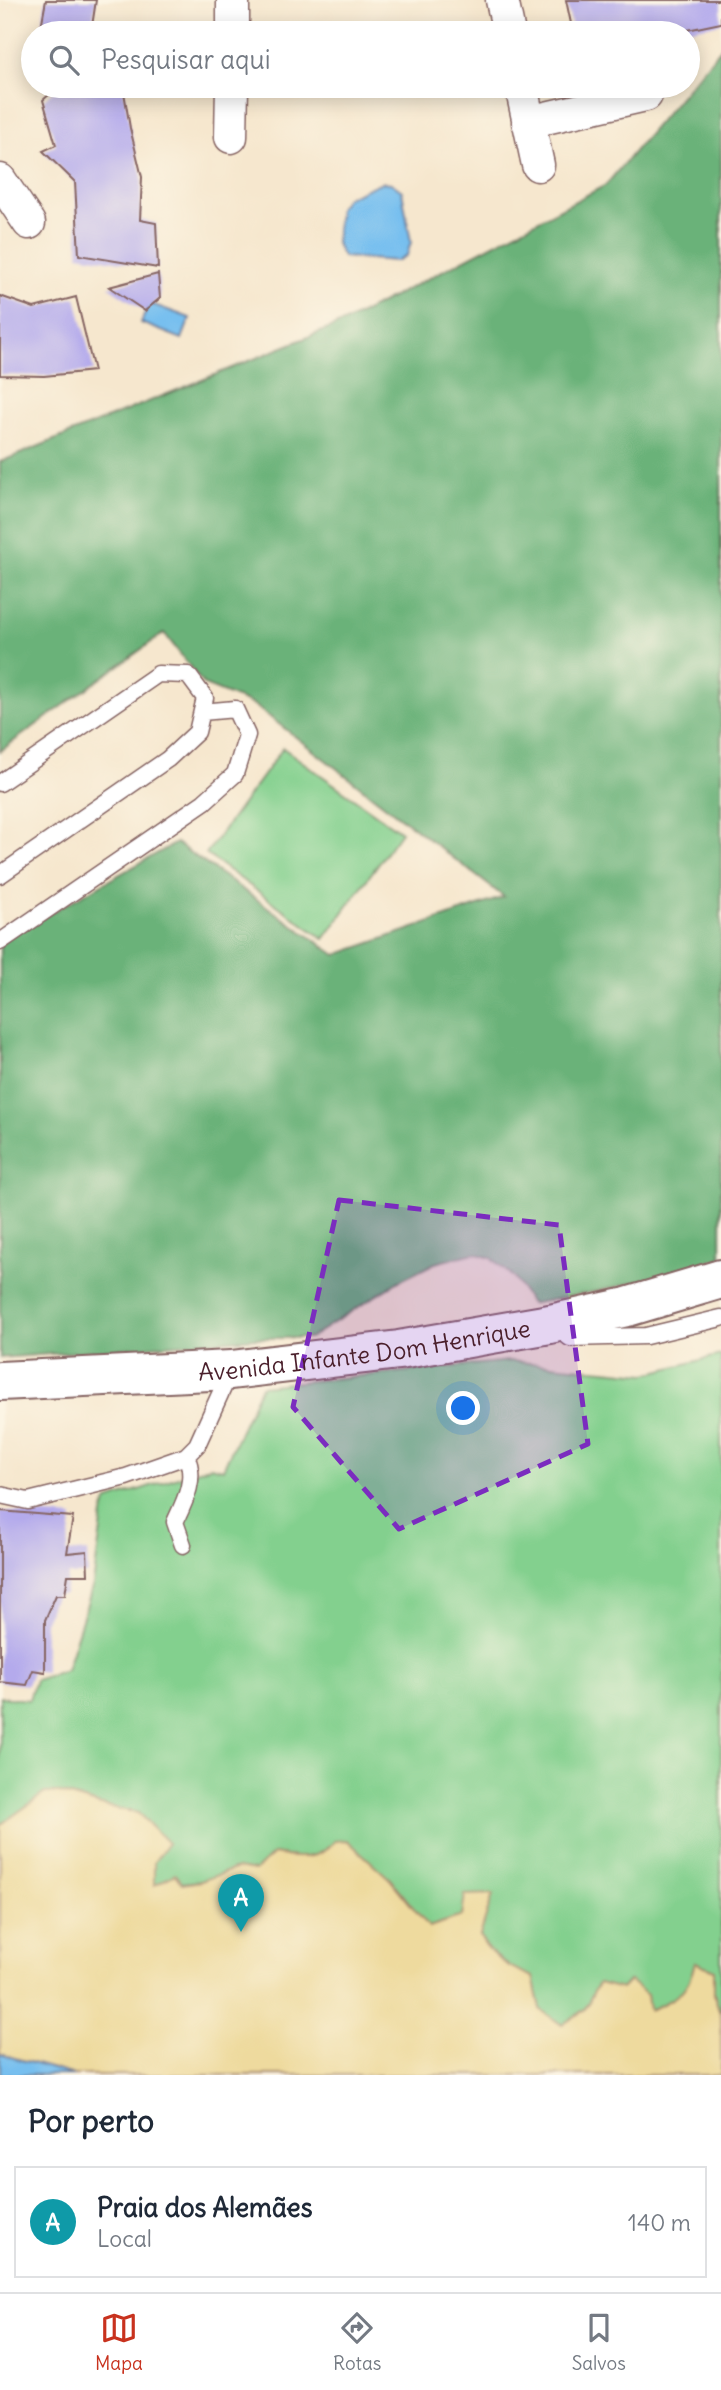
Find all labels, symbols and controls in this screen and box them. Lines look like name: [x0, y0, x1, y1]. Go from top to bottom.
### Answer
search box: [21, 21, 700, 98]
icon: search: [45, 41, 83, 79]
text: Pesquisar aqui: [101, 43, 270, 76]
street label: Avenida Infante Dom Henrique: [198, 1313, 533, 1387]
your location: [446, 1391, 480, 1425]
pin: A: [218, 1874, 264, 1932]
text: Por perto: [28, 2102, 154, 2140]
text: Praia dos Alemães: [97, 2191, 312, 2224]
text: A: [46, 2208, 60, 2237]
text: 140 m: [628, 2208, 691, 2237]
text: Local: [97, 2224, 152, 2253]
tab: Mapa: [95, 2309, 143, 2375]
tab: Rotas: [333, 2309, 381, 2375]
tab: Salvos: [572, 2309, 626, 2375]

